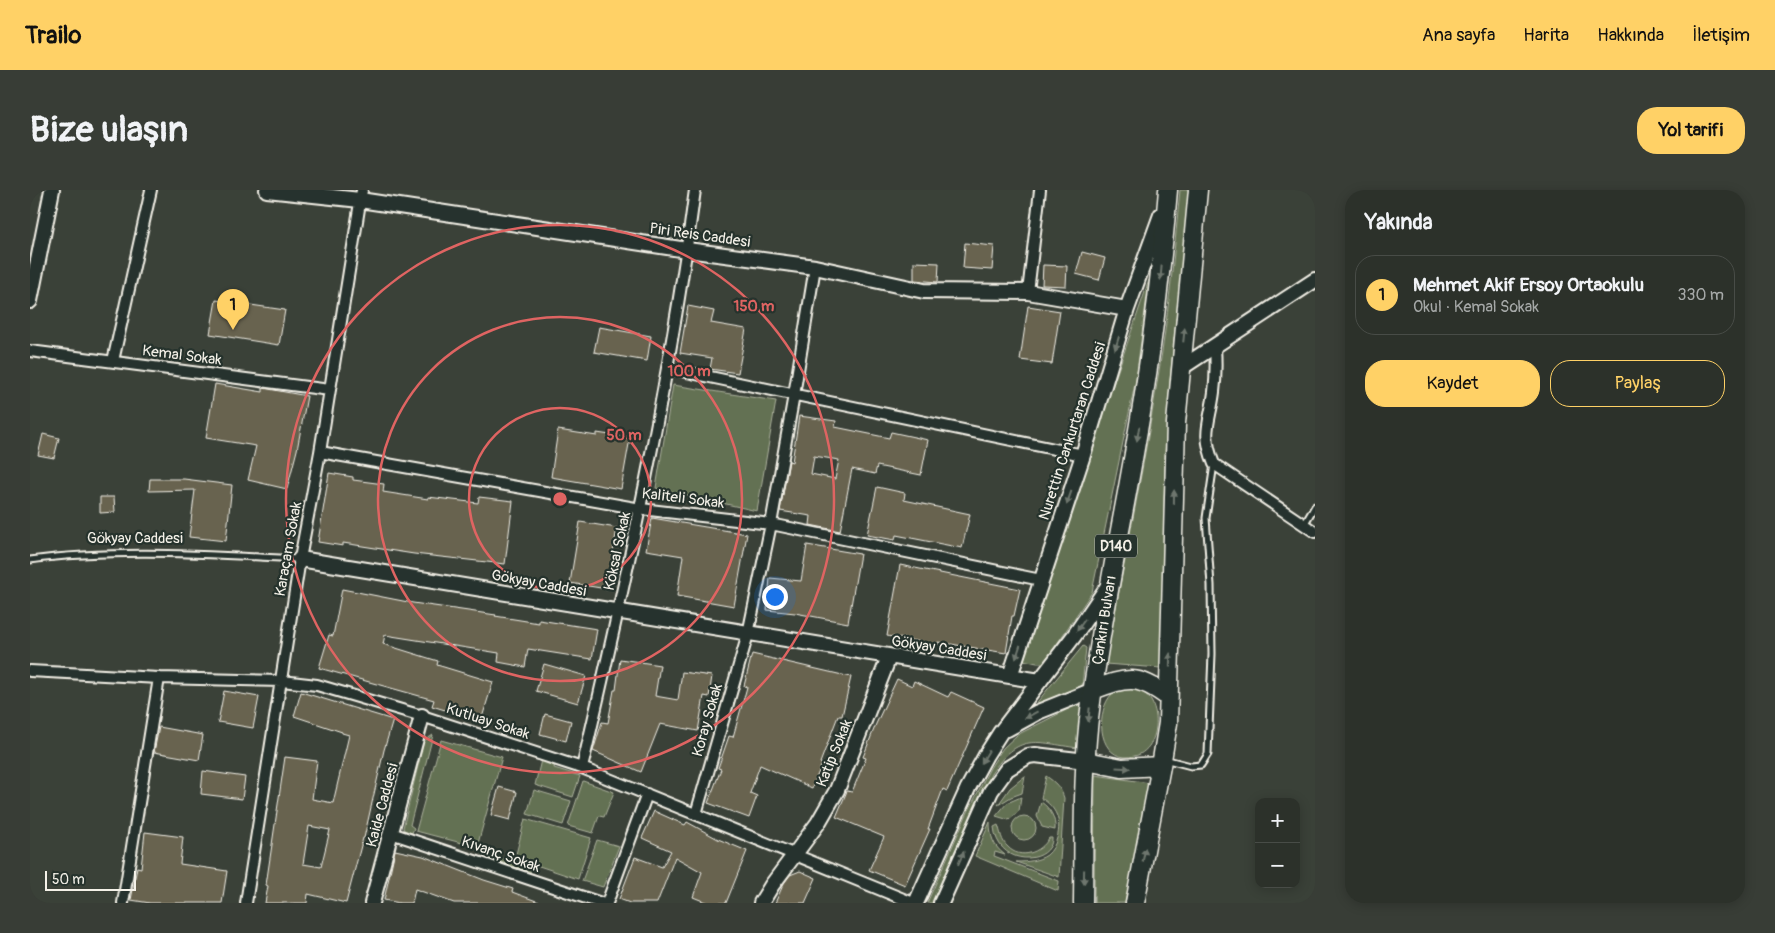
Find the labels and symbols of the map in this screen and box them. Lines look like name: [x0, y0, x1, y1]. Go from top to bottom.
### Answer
street label: Piri Reis Caddesi: [648, 219, 752, 252]
one-way arrow: [1156, 266, 1164, 282]
pin: 1: [217, 289, 249, 330]
text: 150 m: [734, 297, 774, 316]
one-way arrow: [1180, 327, 1188, 343]
one-way arrow: [1113, 335, 1121, 350]
street label: Nurettin Cankurtaran Caddesi: [1035, 340, 1110, 523]
street label: Kemal Sokak: [141, 341, 223, 370]
text: 100 m: [668, 362, 710, 381]
text: 50 m: [607, 426, 641, 445]
one-way arrow: [1133, 427, 1141, 443]
street label: Kaliteli Sokak: [641, 484, 726, 513]
one-way arrow: [1171, 489, 1179, 505]
centre of rings: [551, 490, 569, 508]
one-way arrow: [1065, 491, 1073, 506]
street label: Karaçam Sokak: [271, 499, 306, 598]
street label: Köksal Sokak: [600, 509, 635, 592]
street label: Gökyay Caddesi: [87, 529, 183, 548]
road number: D140: [1095, 534, 1137, 558]
street label: Gökyay Caddesi: [490, 566, 588, 601]
street label: Çankırı Bulvarı: [1088, 574, 1121, 666]
your location: [762, 584, 788, 610]
one-way arrow: [1076, 619, 1086, 632]
street label: Gökyay Caddesi: [890, 632, 988, 665]
one-way arrow: [1014, 645, 1021, 660]
one-way arrow: [1166, 652, 1174, 668]
street label: Koray Sokak: [688, 681, 727, 759]
street label: Kutluay Sokak: [444, 699, 533, 744]
one-way arrow: [1085, 707, 1093, 723]
one-way arrow: [1024, 711, 1039, 719]
street label: Katip Sokak: [812, 716, 857, 790]
one-way arrow: [981, 750, 990, 763]
street label: Kaide Caddesi: [362, 761, 403, 849]
one-way arrow: [1116, 764, 1132, 772]
street label: Kıvanç Sokak: [459, 832, 543, 877]
one-way arrow: [1141, 847, 1149, 863]
one-way arrow: [957, 851, 965, 865]
scale bar: [45, 868, 136, 891]
one-way arrow: [1079, 870, 1087, 886]

